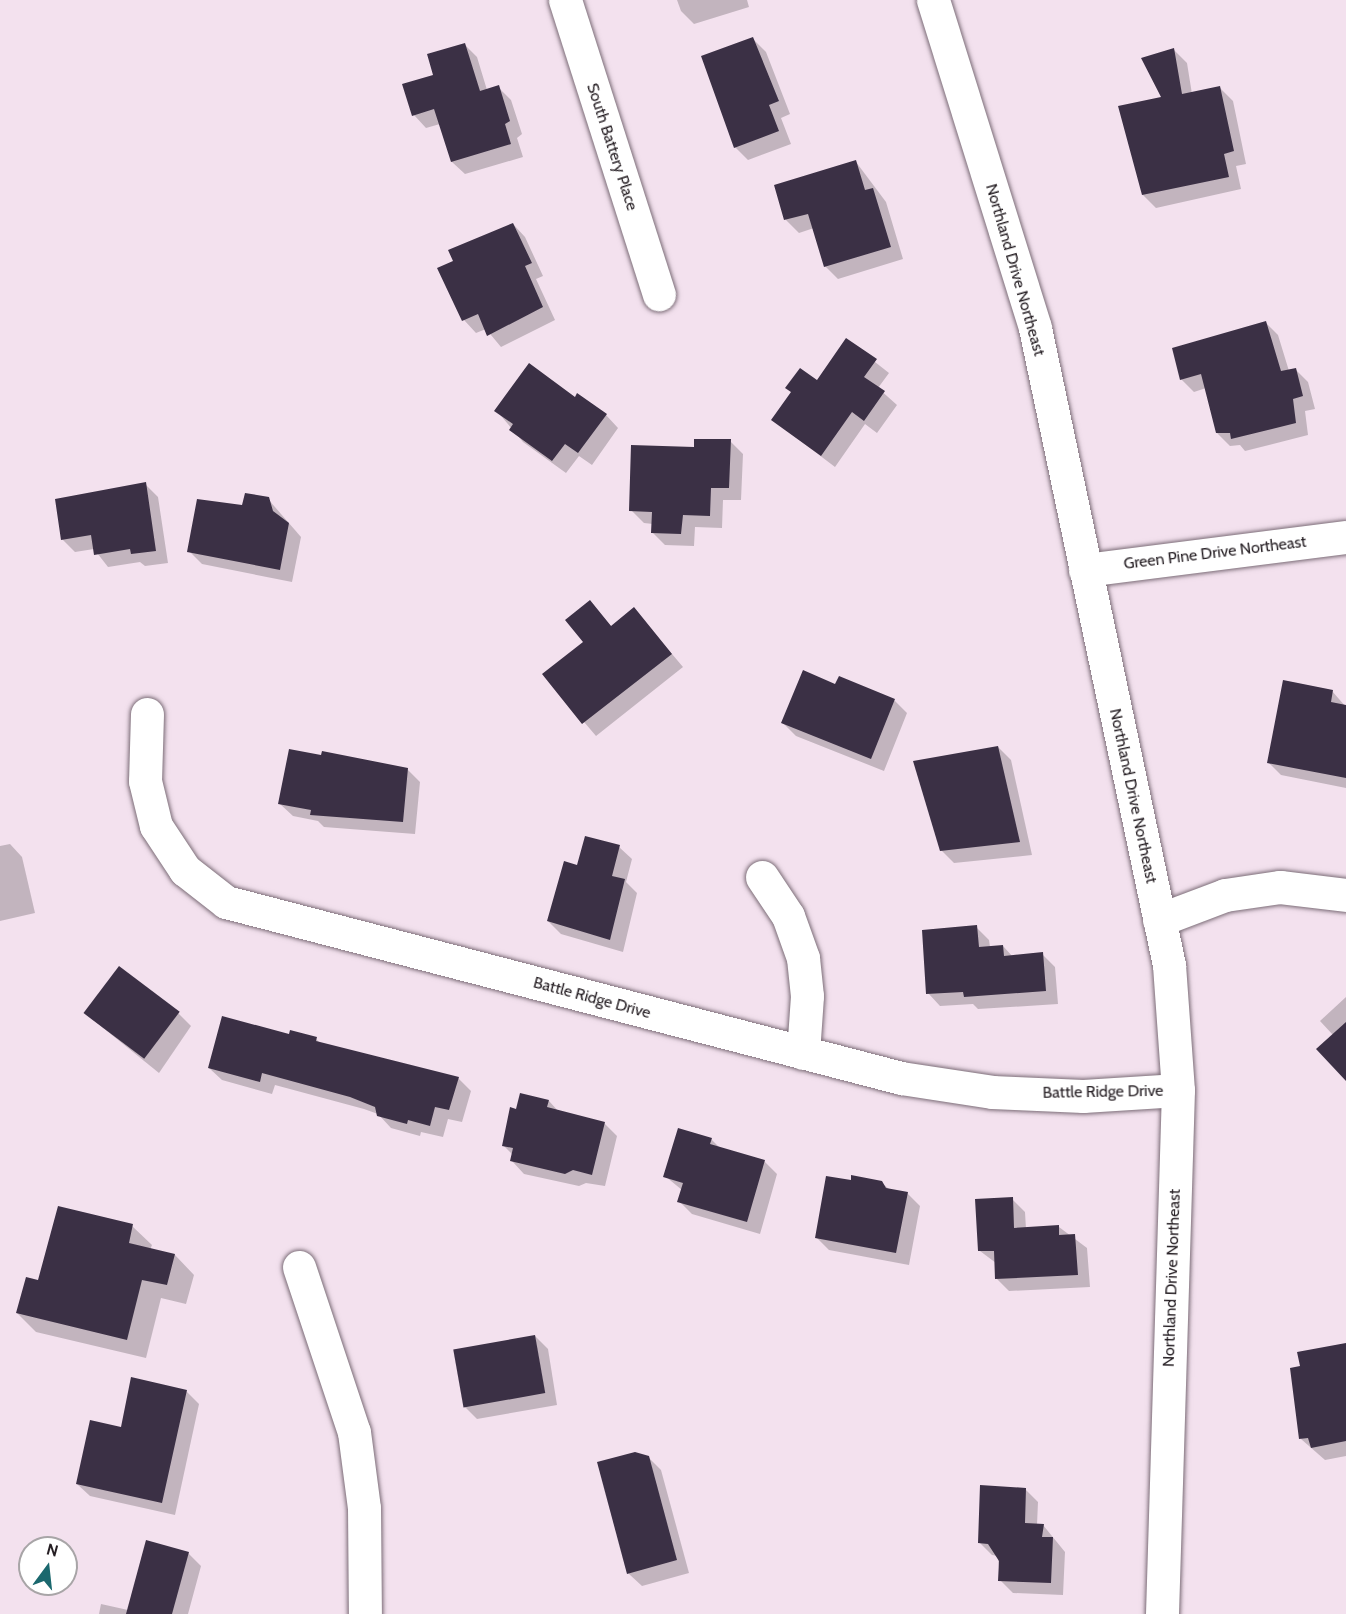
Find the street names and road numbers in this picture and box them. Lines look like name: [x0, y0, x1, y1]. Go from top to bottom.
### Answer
street label: South Battery Place: [582, 81, 642, 213]
street label: Northland Drive Northeast: [981, 182, 1049, 358]
street label: Green Pine Drive Northeast: [1123, 532, 1307, 574]
street label: Northland Drive Northeast: [1105, 707, 1161, 885]
street label: Battle Ridge Drive: [531, 973, 653, 1023]
street label: Battle Ridge Drive: [1042, 1081, 1164, 1103]
street label: Northland Drive Northeast: [1159, 1189, 1185, 1367]

